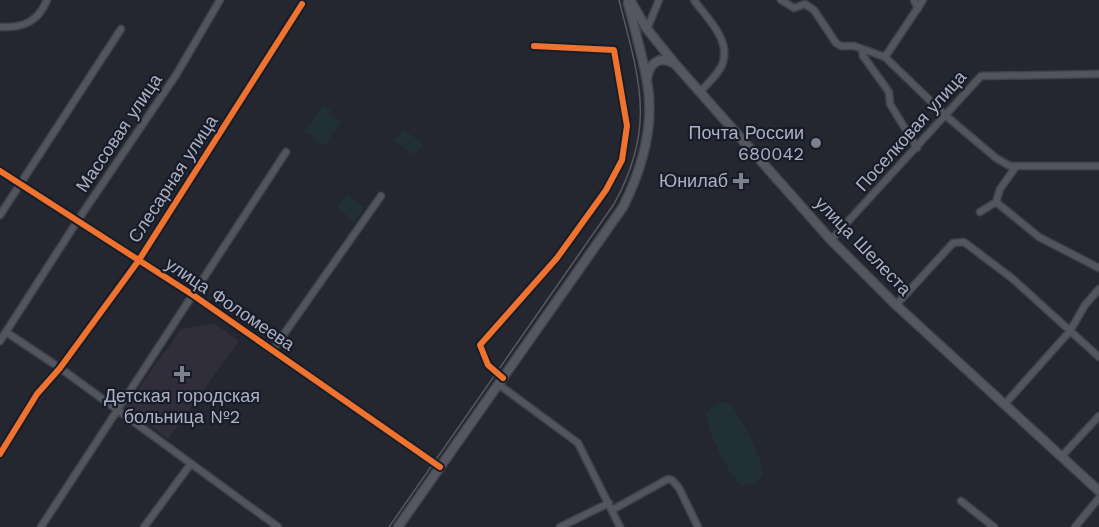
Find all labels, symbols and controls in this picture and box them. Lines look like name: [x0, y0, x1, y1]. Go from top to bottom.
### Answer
street label: Поселковая улица: [851, 65, 971, 195]
street label: Массовая улица: [71, 69, 166, 196]
street label: Слесарная улица: [124, 110, 222, 246]
place label: Почта России 680042: [689, 122, 804, 164]
marker: Почта России 680042: [809, 136, 823, 150]
place label: Юнилаб: [659, 170, 728, 191]
marker: Юнилаб: [732, 172, 750, 190]
street label: улица Шелеста: [811, 192, 916, 300]
street label: улица Фоломеева: [162, 253, 300, 355]
marker: Детская городская больница №2: [173, 365, 191, 383]
place label: Детская городская больница №2: [104, 385, 260, 427]

